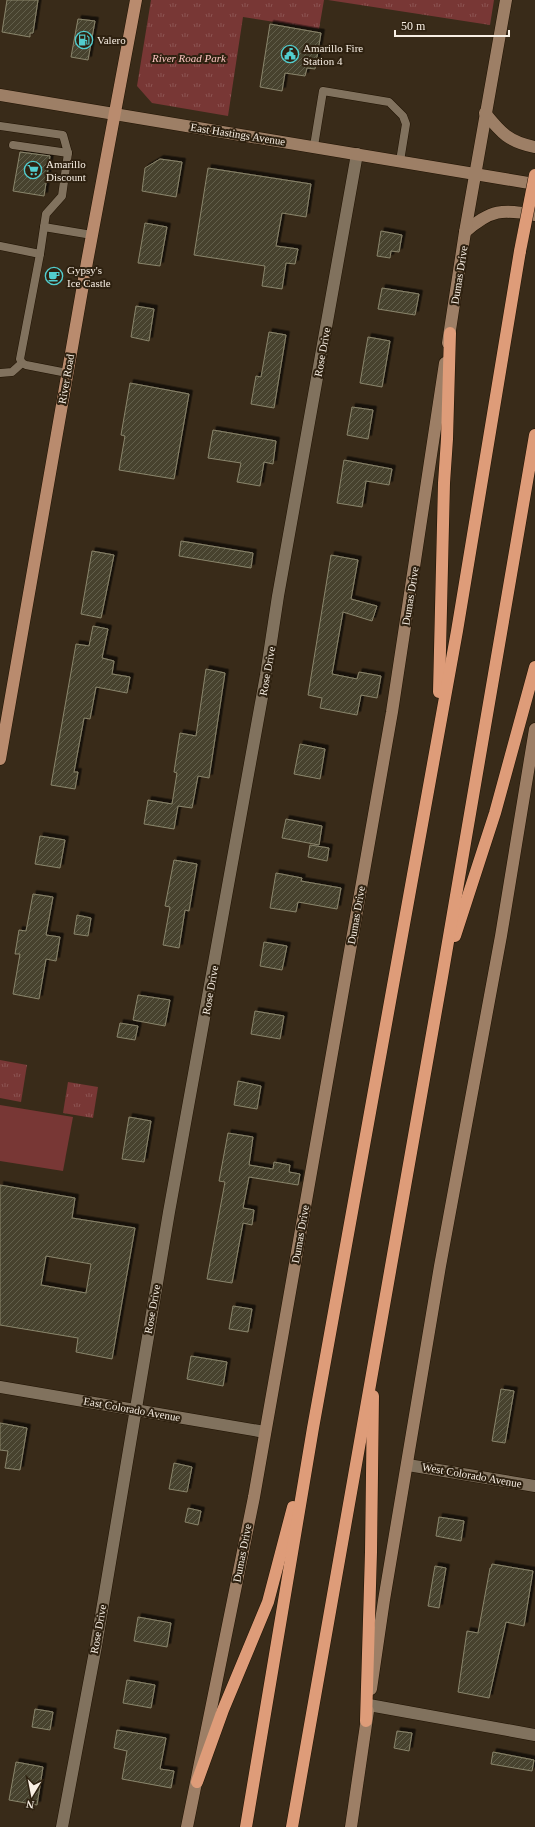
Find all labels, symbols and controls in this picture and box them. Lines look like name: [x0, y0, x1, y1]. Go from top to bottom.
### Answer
scale bar: [395, 12, 509, 38]
text: 50 m: [401, 19, 426, 33]
fuel station icon: Valero: [74, 30, 94, 50]
place label: Valero: [97, 34, 126, 46]
place label: Amarillo Fire Station 4: [303, 42, 363, 67]
public building icon: Amarillo Fire Station 4: [280, 44, 300, 64]
park label: River Road Park: [151, 52, 227, 64]
street label: East Hastings Avenue: [190, 121, 286, 147]
place label: Amarillo Discount: [46, 158, 86, 183]
supermarket icon: Amarillo Discount: [23, 160, 43, 180]
street label: Dumas Drive: [448, 245, 470, 305]
place label: Gypsy's Ice Castle: [67, 264, 111, 289]
cafe icon: Gypsy's Ice Castle: [44, 266, 64, 286]
street label: Rose Drive: [312, 326, 332, 378]
street label: River Road: [56, 353, 76, 405]
street label: Dumas Drive: [399, 566, 421, 626]
street label: Rose Drive: [257, 645, 277, 697]
street label: Dumas Drive: [345, 885, 367, 945]
street label: Rose Drive: [200, 964, 220, 1016]
street label: Dumas Drive: [289, 1204, 311, 1264]
street label: Rose Drive: [142, 1283, 162, 1335]
street label: East Colorado Avenue: [83, 1395, 181, 1423]
street label: West Colorado Avenue: [421, 1460, 523, 1490]
street label: Dumas Drive: [230, 1523, 254, 1583]
street label: Rose Drive: [88, 1603, 108, 1655]
north arrow: [12, 1775, 52, 1815]
text: N: [25, 1798, 35, 1811]

